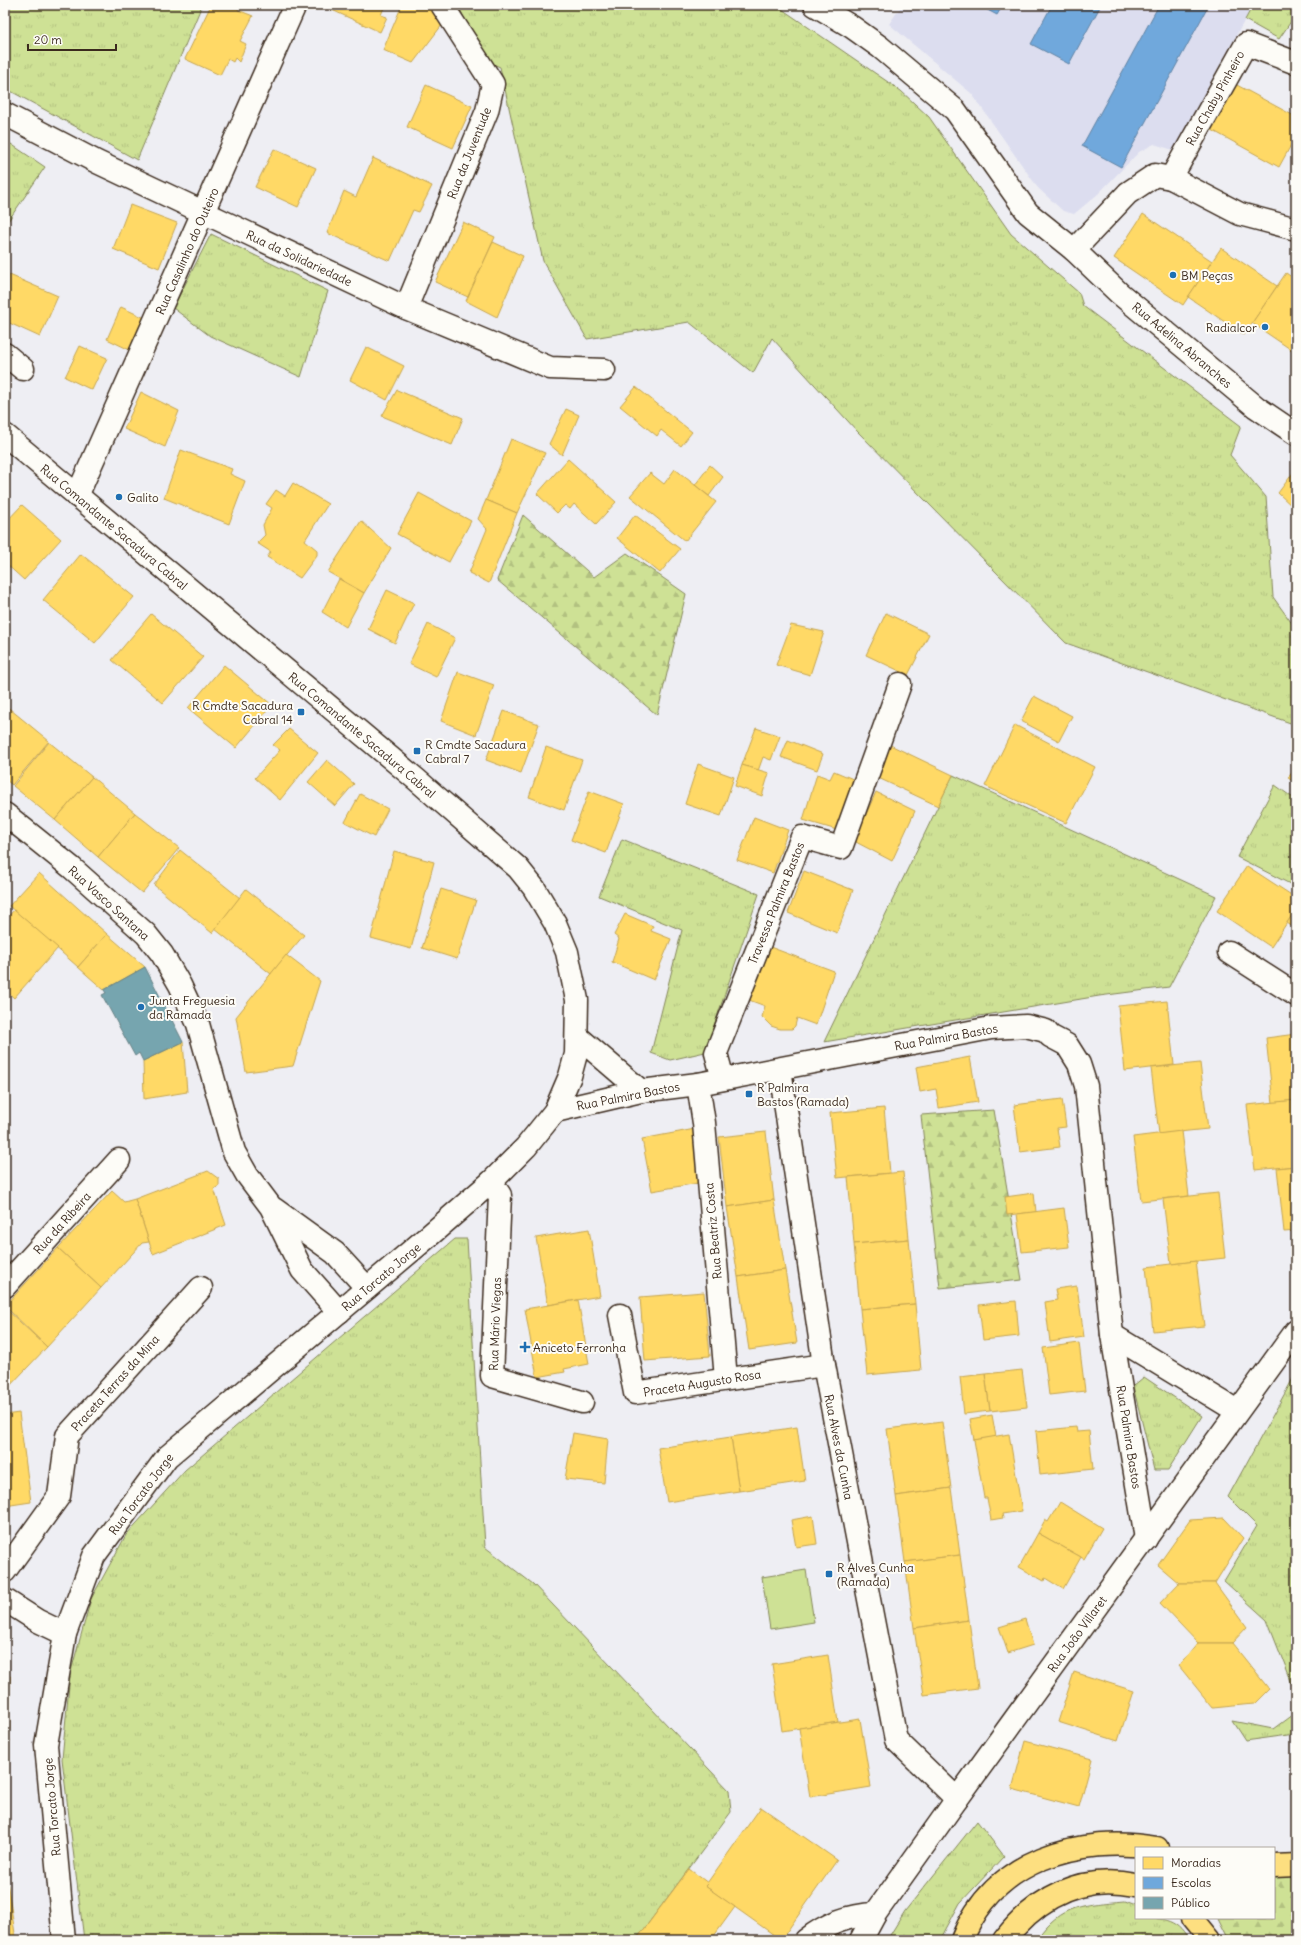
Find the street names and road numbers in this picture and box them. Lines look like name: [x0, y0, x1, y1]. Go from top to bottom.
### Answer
street label: Rua Chaby Pinheiro: [1183, 48, 1248, 148]
street label: Rua da Juventude: [444, 105, 494, 201]
street label: Rua Casalinho do Outeiro: [152, 185, 222, 317]
street label: Rua da Solidariedade: [244, 227, 354, 289]
street label: Rua Adelina Abranches: [1129, 299, 1235, 391]
street label: Rua Comandante Sacadura Cabral: [37, 461, 191, 593]
street label: Rua Comandante Sacadura Cabral: [285, 669, 439, 801]
street label: Travessa Palmira Bastos: [745, 840, 807, 966]
street label: Rua Vasco Santana: [65, 863, 153, 944]
street label: Rua Palmira Bastos: [893, 1021, 999, 1053]
street label: Rua Palmira Bastos: [575, 1079, 681, 1113]
street label: Rua Beatriz Costa: [701, 1182, 725, 1280]
street label: Rua da Ribeira: [30, 1189, 94, 1257]
street label: Rua Torcato Jorge: [338, 1240, 424, 1314]
street label: Rua Mário Viegas: [486, 1277, 504, 1371]
street label: Praceta Terras da Mina: [68, 1332, 162, 1434]
street label: Praceta Augusto Rosa: [642, 1366, 762, 1400]
street label: Rua Palmira Bastos: [1113, 1384, 1145, 1490]
street label: Rua Alves da Cunha: [821, 1393, 857, 1501]
street label: Rua Torcato Jorge: [105, 1450, 177, 1538]
street label: Rua João Villaret: [1044, 1593, 1110, 1675]
street label: Rua Torcato Jorge: [40, 1757, 64, 1857]

